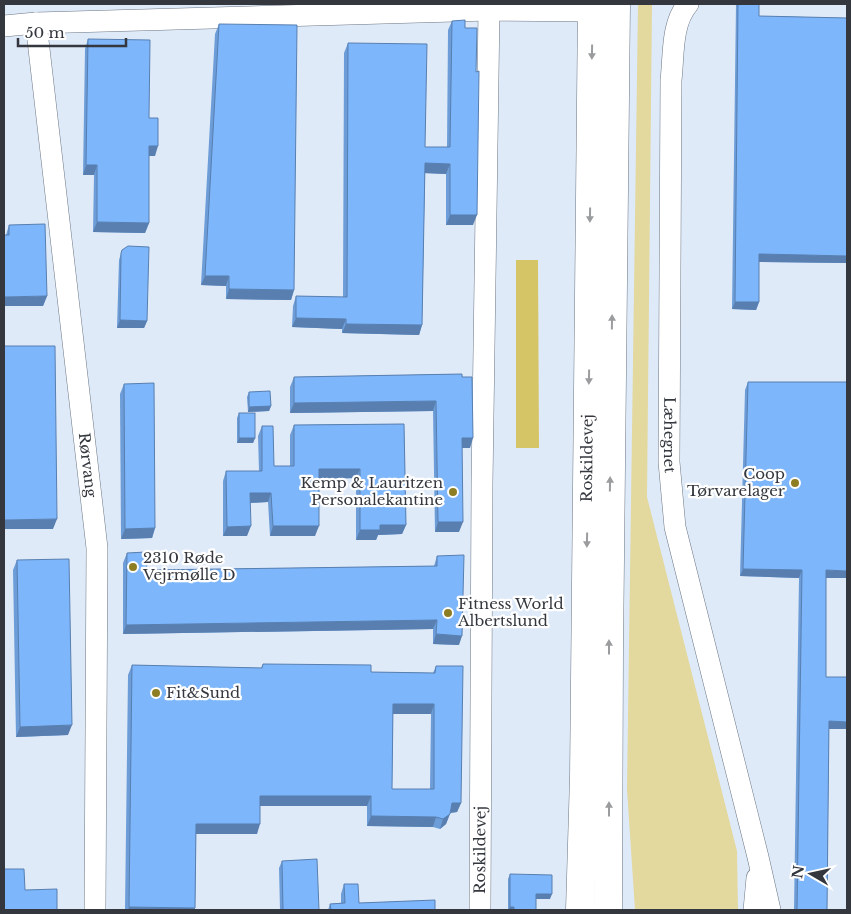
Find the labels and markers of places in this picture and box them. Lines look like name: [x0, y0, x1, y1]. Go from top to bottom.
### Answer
place label: Coop Tørvarelager: [687, 464, 786, 500]
place label: Kemp & Lauritzen Personalekantine: [300, 473, 443, 509]
marker: Coop Tørvarelager: [789, 477, 801, 489]
marker: Kemp & Lauritzen Personalekantine: [447, 486, 459, 498]
place label: 2310 Røde Vejrmølle D: [142, 548, 236, 584]
marker: 2310 Røde Vejrmølle D: [127, 561, 139, 573]
place label: Fitness World Albertslund: [457, 594, 564, 630]
marker: Fitness World Albertslund: [442, 607, 454, 619]
place label: Fit&Sund: [166, 683, 240, 702]
marker: Fit&Sund: [150, 687, 162, 699]

